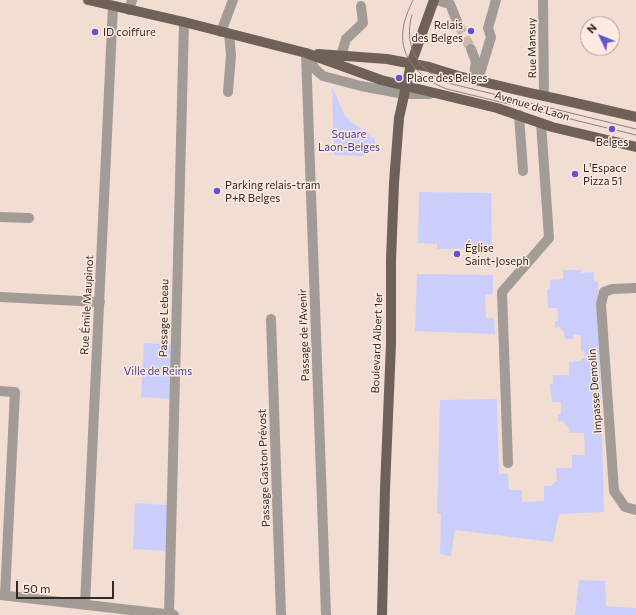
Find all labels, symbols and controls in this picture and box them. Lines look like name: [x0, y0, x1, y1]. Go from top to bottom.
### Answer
north arrow: [580, 16, 620, 56]
place label: Relais des Belges: [411, 18, 463, 44]
street label: Rue Mansuy: [525, 18, 539, 78]
text: N: [584, 21, 599, 36]
place label: ID coiffure: [103, 25, 156, 39]
marker: Relais des Belges: [466, 26, 476, 36]
marker: ID coiffure: [90, 27, 100, 37]
place label: Place des Belges: [407, 71, 487, 85]
marker: Place des Belges: [394, 73, 404, 83]
street label: Avenue de Laon: [493, 88, 571, 124]
marker: Belges: [607, 124, 617, 134]
park label: Square Laon-Belges: [318, 127, 380, 153]
place label: Belges: [596, 135, 628, 149]
place label: L'Espace Pizza 51: [583, 161, 627, 187]
marker: L'Espace Pizza 51: [570, 169, 580, 179]
place label: Parking relais-tram P+R Belges: [225, 178, 320, 204]
marker: Parking relais-tram P+R Belges: [212, 186, 222, 196]
place label: Église Saint-Joseph: [465, 241, 529, 267]
marker: Église Saint-Joseph: [452, 249, 462, 259]
street label: Rue Émile Maupinot: [78, 255, 96, 355]
street label: Passage Lebeau: [157, 279, 171, 357]
street label: Passage de l'Avenir: [296, 288, 312, 382]
street label: Boulevard Albert 1er: [369, 292, 385, 394]
street label: Impasse Demolin: [585, 348, 605, 434]
park label: Ville de Reims: [124, 364, 192, 378]
street label: Passage Gaston Prévost: [255, 409, 273, 527]
scale bar: [18, 573, 116, 599]
text: 50 m: [23, 581, 51, 595]

